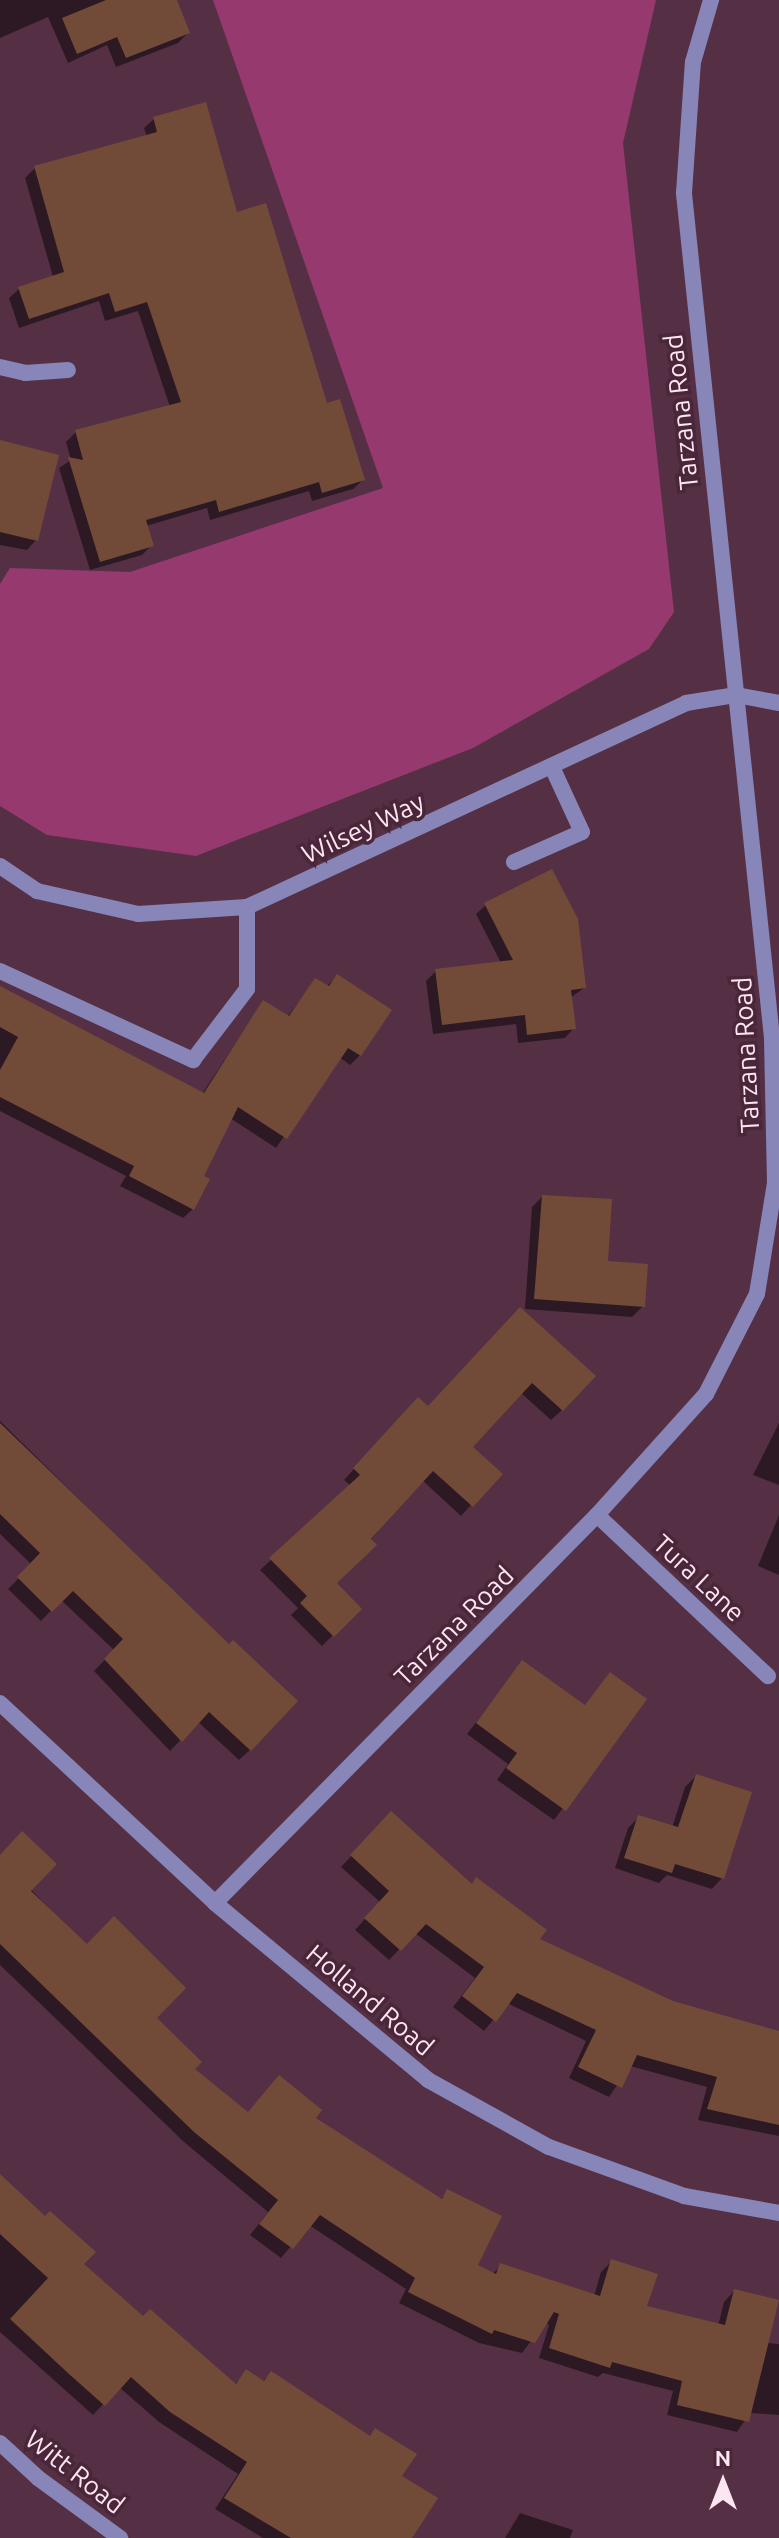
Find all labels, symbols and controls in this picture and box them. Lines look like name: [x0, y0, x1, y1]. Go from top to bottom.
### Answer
street label: Tarzana Road: [657, 333, 705, 491]
street label: Wilsey Way: [297, 786, 429, 870]
street label: Tarzana Road: [726, 976, 766, 1134]
street label: Tura Lane: [647, 1528, 751, 1628]
street label: Tarzana Road: [388, 1560, 520, 1692]
street label: Holland Road: [300, 1938, 440, 2062]
street label: Witt Road: [19, 2424, 131, 2520]
north arrow: [683, 2442, 763, 2522]
text: N: [715, 2445, 731, 2470]

